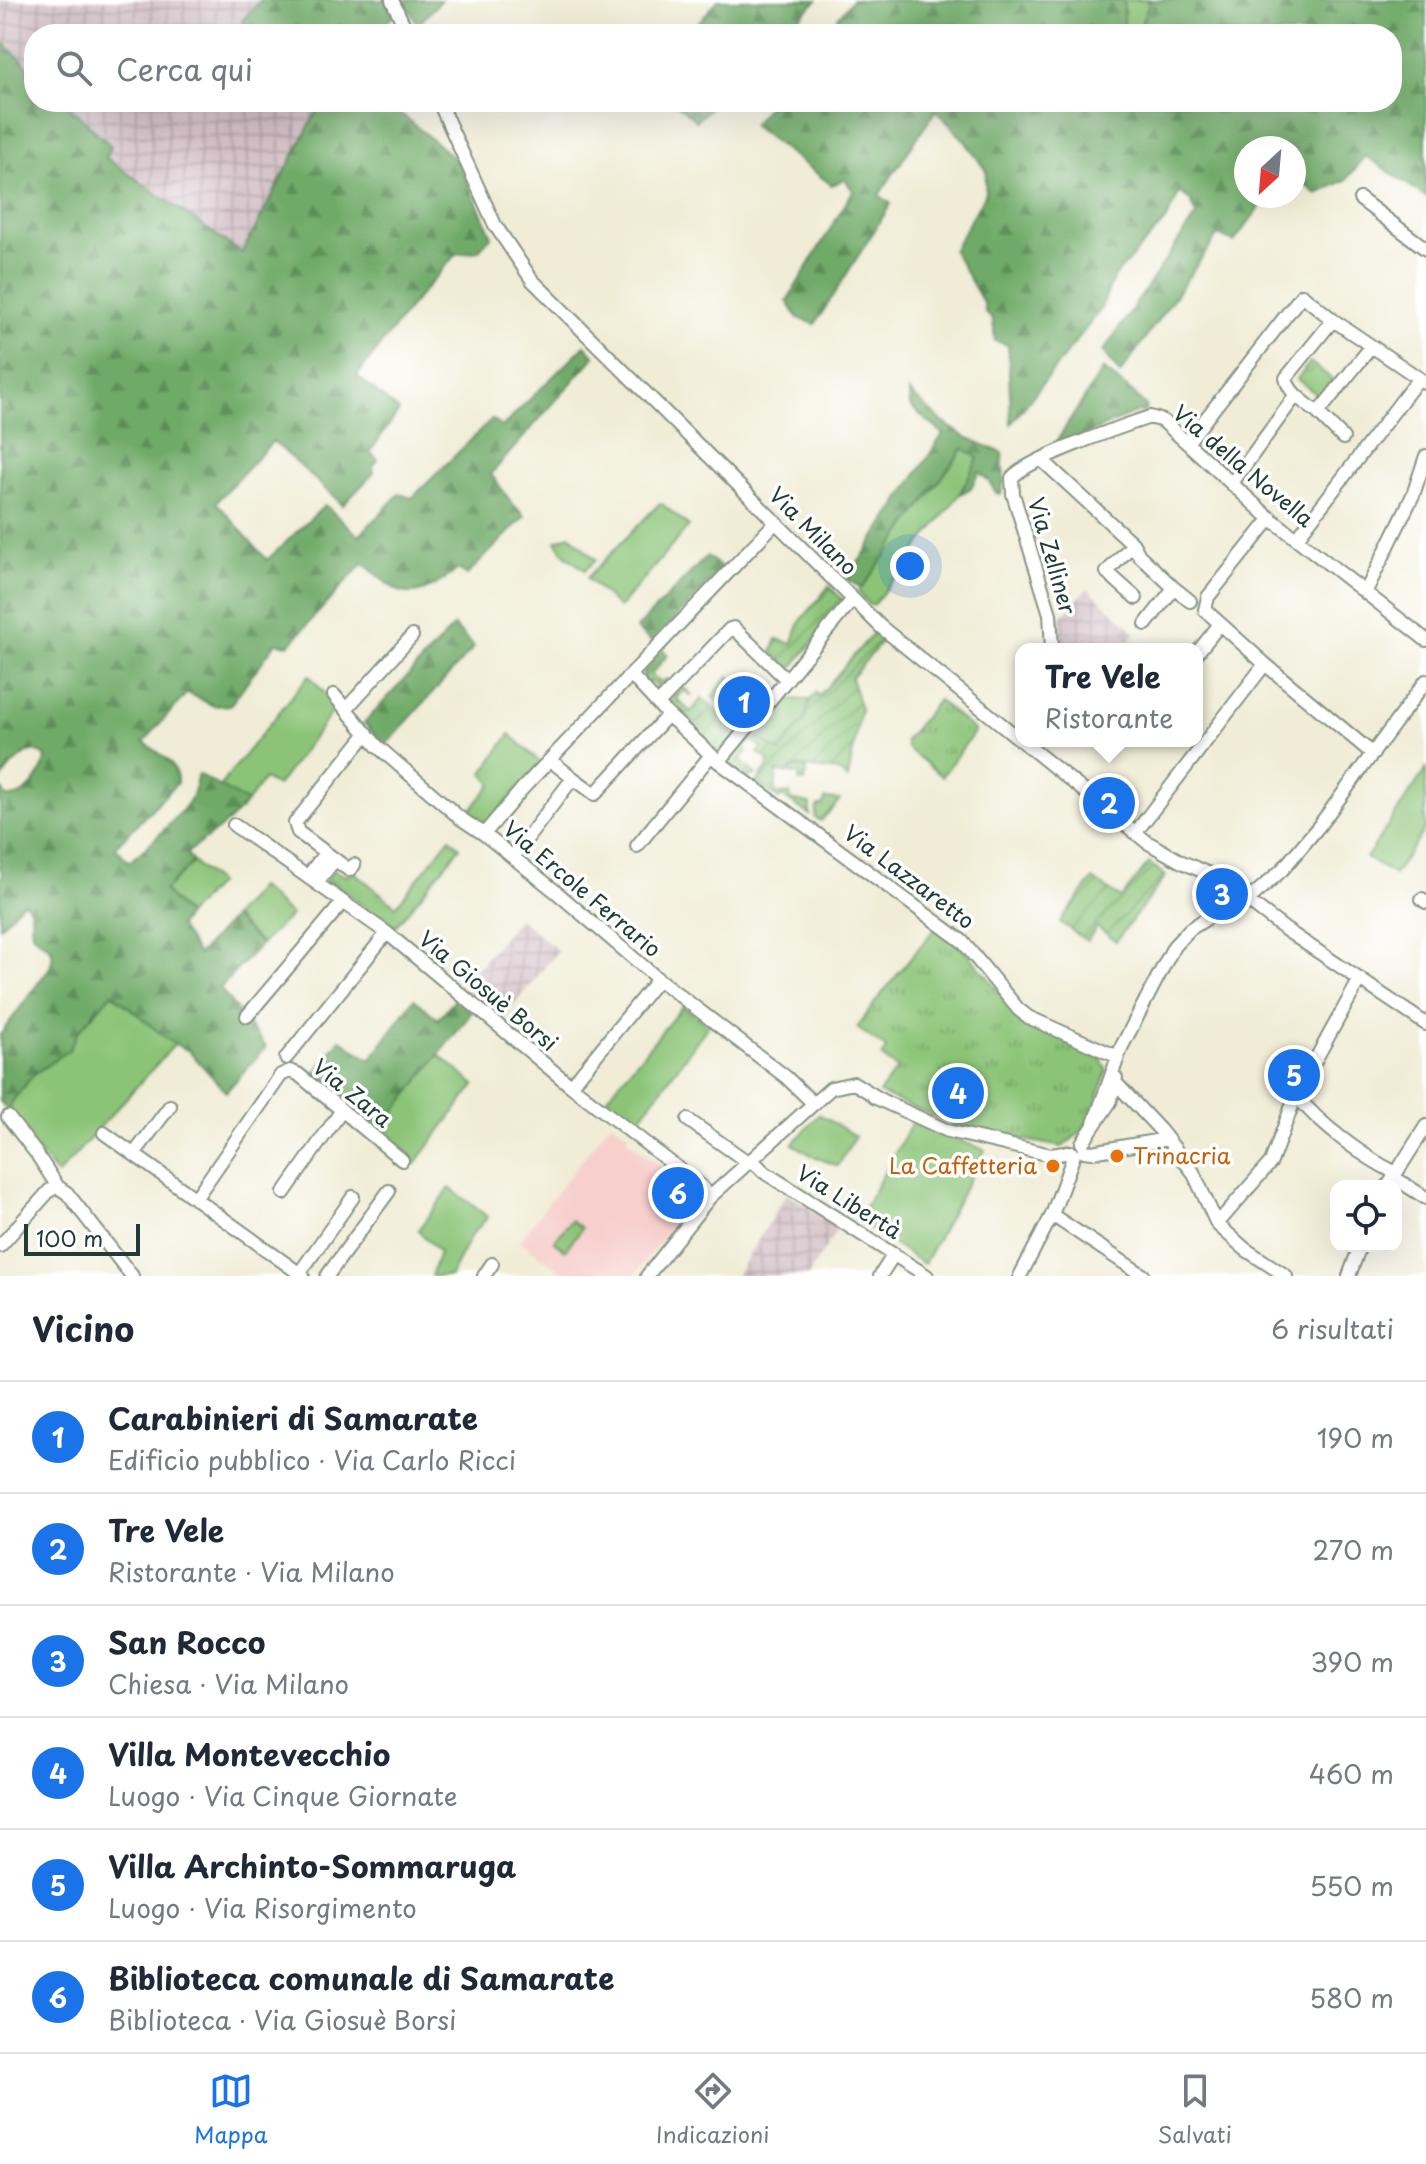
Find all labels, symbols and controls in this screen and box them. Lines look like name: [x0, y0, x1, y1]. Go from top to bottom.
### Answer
search box: [24, 24, 1402, 112]
icon: search: [52, 46, 96, 90]
text: Cerca qui: [116, 46, 253, 91]
north arrow: [1234, 136, 1306, 208]
street label: Via della Novella: [1166, 396, 1322, 534]
street label: Via Milano: [762, 478, 866, 582]
street label: Via Zelliner: [1021, 493, 1086, 619]
your location: [890, 546, 930, 586]
popup: [1015, 643, 1203, 747]
text: Tre Vele: [1045, 653, 1161, 698]
pin: 1: [718, 672, 770, 732]
text: Ristorante: [1045, 698, 1173, 737]
pin: 2: [1083, 773, 1135, 833]
street label: Via Ercole Ferrario: [497, 812, 669, 964]
street label: Via Lazzaretto: [838, 816, 982, 936]
pin: 3: [1196, 864, 1248, 924]
street label: Via Giosuè Borsi: [412, 922, 566, 1058]
pin: 5: [1268, 1045, 1320, 1105]
street label: Via Zara: [306, 1050, 400, 1135]
pin: 4: [932, 1063, 984, 1123]
place label: Trinacria: [1133, 1138, 1231, 1171]
marker: Trinacria: [1108, 1147, 1126, 1165]
place label: La Caffetteria: [889, 1148, 1037, 1181]
street label: Via Libertà: [791, 1155, 909, 1246]
marker: La Caffetteria: [1044, 1157, 1062, 1175]
pin: 6: [652, 1163, 704, 1223]
map controls: [1330, 1180, 1402, 1252]
button: locate: [1330, 1180, 1402, 1252]
scale bar: [24, 1220, 140, 1256]
text: 100 m: [36, 1221, 103, 1254]
text: Vicino: [32, 1302, 134, 1354]
text: 6 risultati: [1271, 1309, 1394, 1348]
text: Carabinieri di Samarate: [108, 1395, 478, 1440]
text: 1: [52, 1418, 64, 1457]
text: 190 m: [1317, 1418, 1394, 1457]
text: Edificio pubblico · Via Carlo Ricci: [108, 1440, 516, 1479]
text: Tre Vele: [108, 1507, 224, 1552]
text: 2: [49, 1530, 67, 1569]
text: 270 m: [1313, 1530, 1394, 1569]
text: Ristorante · Via Milano: [108, 1552, 395, 1591]
text: San Rocco: [108, 1619, 265, 1664]
text: 3: [49, 1642, 67, 1681]
text: 390 m: [1310, 1642, 1394, 1681]
text: Chiesa · Via Milano: [108, 1664, 349, 1703]
text: Villa Montevecchio: [108, 1731, 390, 1776]
text: 4: [49, 1754, 67, 1793]
text: 460 m: [1309, 1754, 1394, 1793]
text: Luogo · Via Cinque Giornate: [108, 1776, 457, 1815]
text: Villa Archinto-Sommaruga: [108, 1843, 516, 1888]
text: 5: [50, 1866, 66, 1905]
text: 550 m: [1310, 1866, 1394, 1905]
text: Luogo · Via Risorgimento: [108, 1888, 417, 1927]
text: Biblioteca comunale di Samarate: [108, 1955, 614, 2000]
text: 6: [49, 1978, 67, 2017]
text: 580 m: [1309, 1978, 1394, 2017]
text: Biblioteca · Via Giosuè Borsi: [108, 2000, 457, 2039]
tab: Mappa: [194, 2069, 268, 2150]
tab: Indicazioni: [656, 2069, 769, 2150]
tab: Salvati: [1158, 2069, 1232, 2150]

